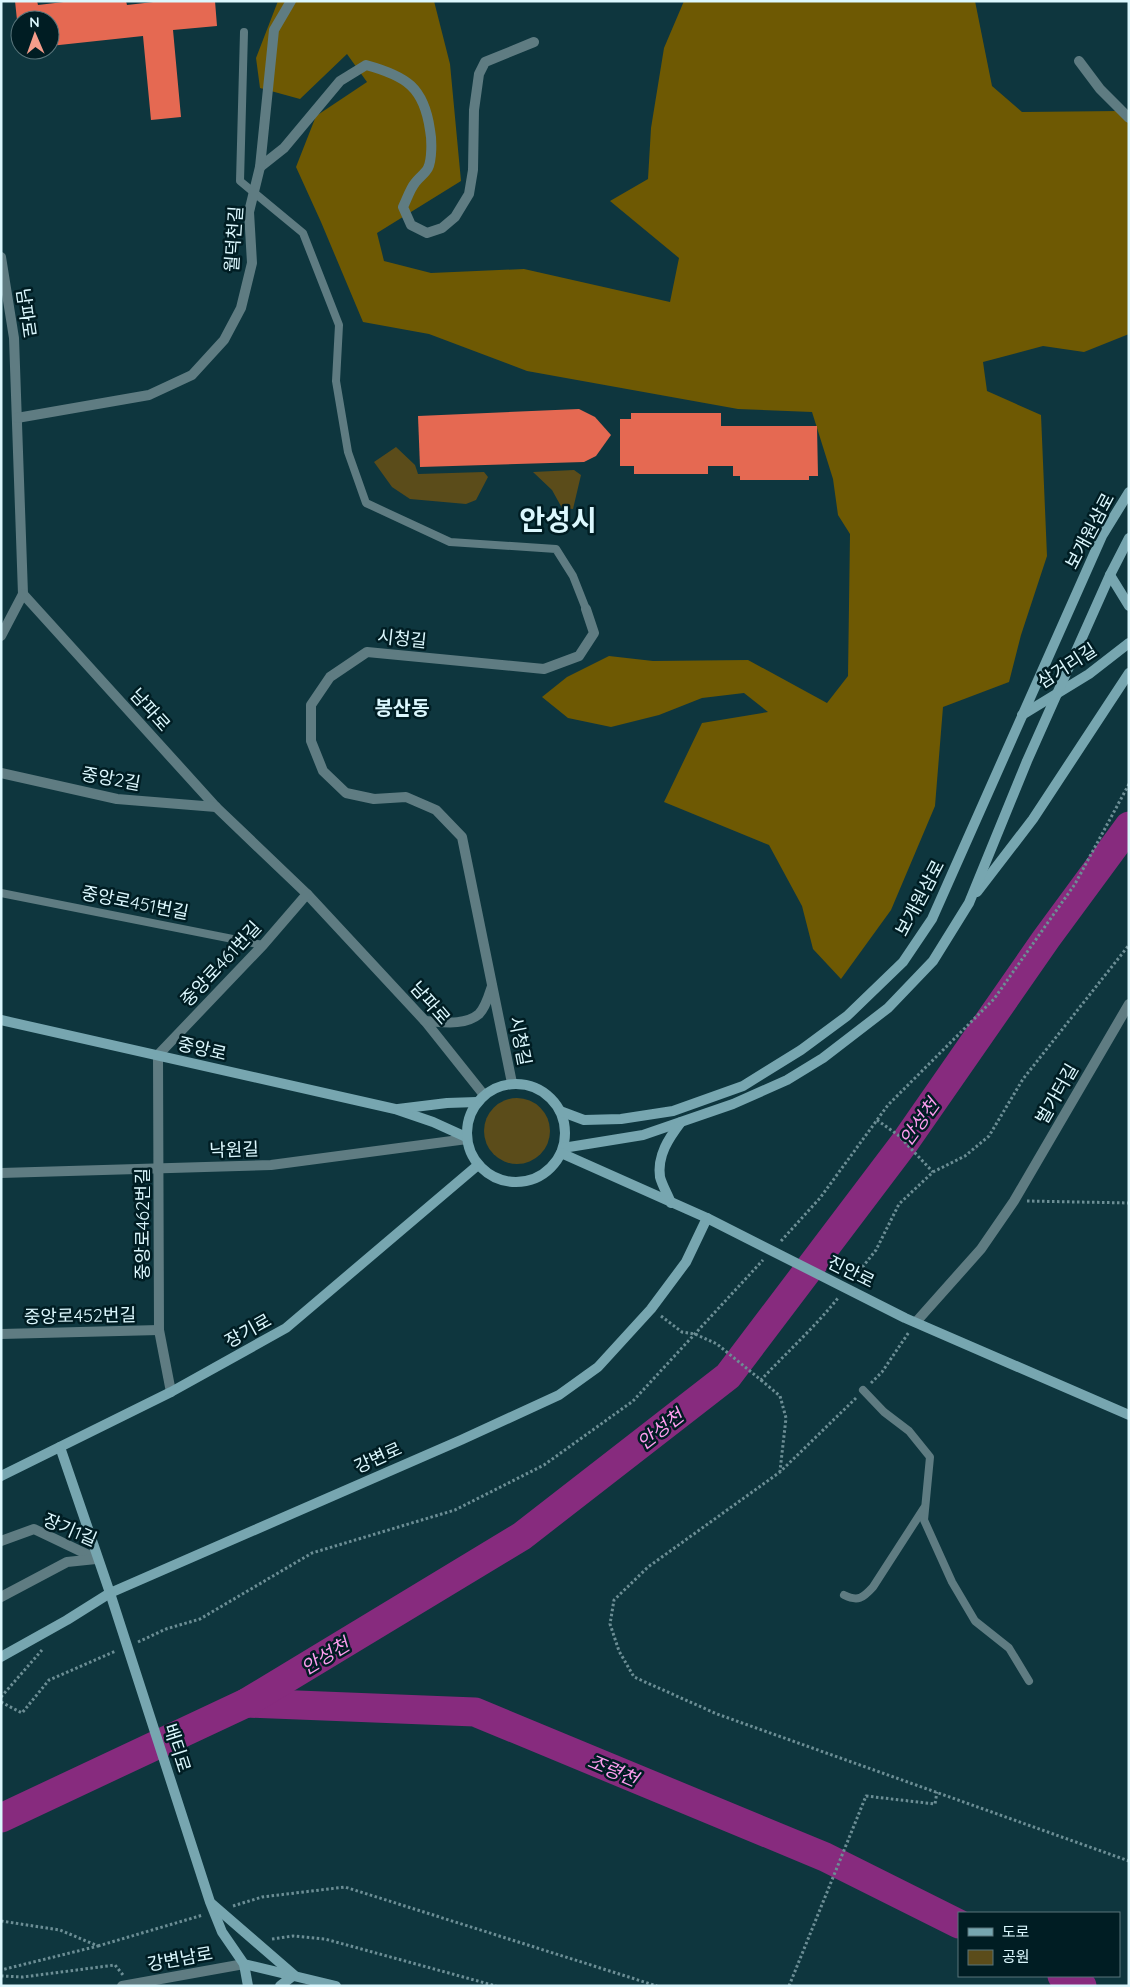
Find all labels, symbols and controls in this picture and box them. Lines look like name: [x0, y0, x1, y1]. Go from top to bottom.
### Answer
north arrow: [10, 10, 60, 60]
text: N: [29, 13, 40, 31]
street label: 월덕천길: [220, 205, 247, 273]
street label: 남파로: [12, 287, 41, 339]
street label: 보개원삼로: [1060, 489, 1119, 573]
district label: 안성시: [519, 502, 597, 537]
street label: 시청길: [376, 624, 428, 653]
street label: 삼거리길: [1033, 638, 1101, 693]
street label: 남파로: [125, 684, 176, 736]
district label: 봉산동: [374, 695, 430, 720]
street label: 중앙2길: [80, 762, 142, 795]
street label: 보개원삼로: [890, 856, 949, 940]
street label: 중앙로451번길: [79, 881, 191, 924]
street label: 중앙로461번길: [175, 916, 266, 1011]
street label: 남파로: [405, 976, 455, 1029]
street label: 시청길: [504, 1014, 537, 1067]
street label: 중앙로: [175, 1032, 229, 1065]
street label: 벌가터길: [1030, 1059, 1083, 1128]
water label: 안성천: [894, 1093, 945, 1150]
street label: 낙원길: [209, 1137, 259, 1162]
street label: 중앙로462번길: [131, 1168, 154, 1280]
street label: 진안로: [824, 1250, 879, 1293]
street label: 중앙로452번길: [24, 1303, 136, 1328]
street label: 장기로: [220, 1308, 275, 1353]
water label: 안성천: [632, 1402, 689, 1455]
street label: 강변로: [350, 1437, 405, 1478]
street label: 장기1길: [40, 1508, 101, 1551]
water label: 안성천: [296, 1631, 355, 1680]
street label: 배티로: [159, 1721, 196, 1775]
water label: 조령천: [584, 1749, 643, 1792]
legend: [958, 1912, 1120, 1977]
text: 도로: [1002, 1922, 1030, 1941]
street label: 강변남로: [145, 1941, 215, 1976]
text: 공원: [1002, 1947, 1030, 1966]

